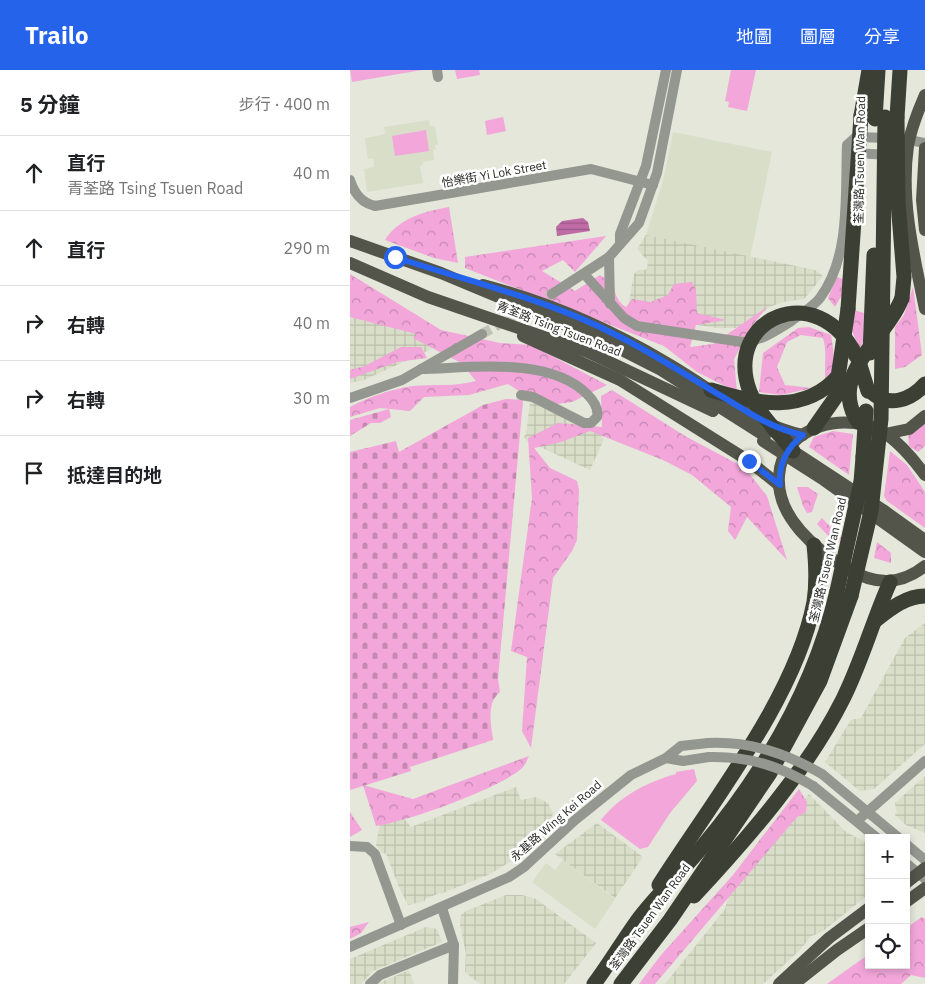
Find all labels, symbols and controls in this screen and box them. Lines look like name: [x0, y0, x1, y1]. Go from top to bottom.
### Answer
text: Trailo: [25, 19, 89, 51]
text: 地圖: [736, 25, 772, 48]
text: 圖層: [800, 25, 836, 48]
text: 分享: [864, 25, 900, 48]
text: 5 分鐘: [20, 90, 80, 118]
text: 步行 · 400 m: [239, 94, 330, 114]
street label: 荃灣路 Tsuen Wan Road: [851, 96, 868, 224]
text: 直行: [67, 151, 105, 175]
street label: 怡樂街 Yi Lok Street: [440, 157, 548, 190]
icon: ahead: [20, 159, 48, 187]
text: 40 m: [293, 163, 330, 183]
text: 青荃路 Tsing Tsuen Road: [67, 178, 243, 198]
icon: ahead: [20, 234, 48, 262]
text: 直行: [67, 238, 105, 262]
text: 290 m: [283, 238, 330, 258]
route start: [384, 246, 407, 269]
street label: 青荃路 Tsing Tsuen Road: [495, 298, 624, 359]
icon: right: [20, 309, 48, 337]
text: 右轉: [67, 313, 105, 337]
text: 40 m: [293, 313, 330, 333]
icon: right: [20, 384, 48, 412]
text: 右轉: [67, 388, 105, 412]
text: 30 m: [293, 388, 330, 408]
route end: [738, 450, 761, 473]
icon: arrive: [20, 459, 48, 487]
text: 抵達目的地: [67, 463, 162, 487]
street label: 荃灣路 Tsuen Wan Road: [806, 496, 849, 624]
street label: 永基路 Wing Kei Road: [507, 777, 604, 864]
map controls: [865, 834, 910, 969]
button: +: [865, 834, 910, 879]
street label: 荃灣路 Tsuen Wan Road: [606, 861, 693, 973]
button: −: [865, 879, 910, 924]
button: locate: [865, 924, 910, 969]

